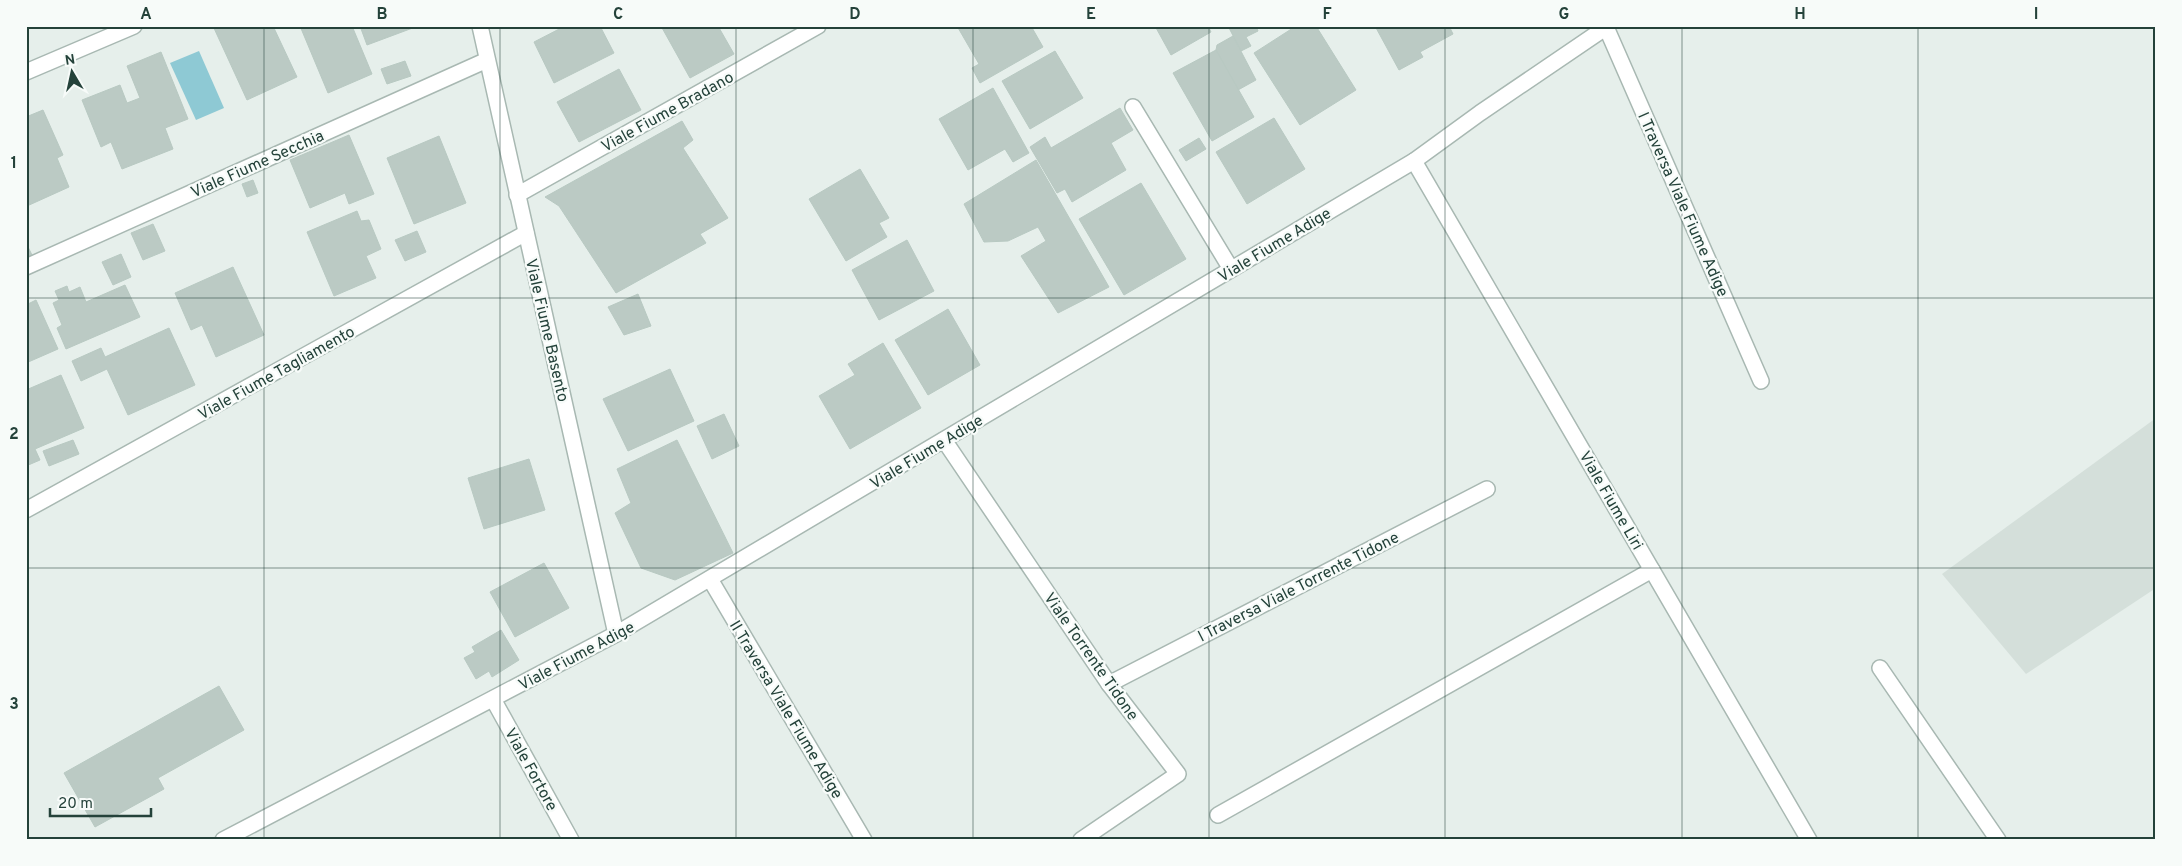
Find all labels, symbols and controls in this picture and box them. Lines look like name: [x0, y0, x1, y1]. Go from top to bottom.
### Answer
text: A: [140, 5, 152, 25]
text: B: [376, 5, 388, 25]
text: C: [613, 5, 623, 25]
text: D: [849, 5, 861, 25]
text: E: [1086, 5, 1096, 25]
text: F: [1322, 5, 1332, 25]
text: G: [1559, 5, 1569, 25]
text: H: [1794, 5, 1806, 25]
text: I: [2034, 5, 2038, 25]
north arrow: [48, 48, 98, 98]
text: N: [64, 51, 77, 70]
street label: Viale Fiume Bradano: [598, 68, 738, 158]
street label: I Traversa Viale Fiume Adige: [1632, 109, 1732, 300]
street label: Viale Fiume Secchia: [188, 126, 327, 203]
text: 1: [11, 154, 17, 174]
street label: Viale Fiume Adige: [1215, 204, 1335, 287]
street label: Viale Fiume Basento: [520, 257, 572, 404]
street label: Viale Fiume Tagliamento: [195, 322, 359, 425]
street label: Viale Fiume Adige: [867, 411, 987, 494]
text: 2: [9, 425, 19, 445]
street label: Viale Fiume Liri: [1574, 448, 1647, 554]
street label: I Traversa Viale Torrente Tidone: [1195, 528, 1403, 647]
street label: Viale Torrente Tidone: [1039, 589, 1142, 725]
street label: II Traversa Viale Fiume Adige: [724, 617, 847, 803]
street label: Viale Fiume Adige: [516, 618, 638, 696]
text: 3: [9, 695, 19, 715]
street label: Viale Fortore: [499, 725, 561, 815]
scale bar: [50, 786, 151, 818]
text: 20 m: [58, 795, 93, 814]

